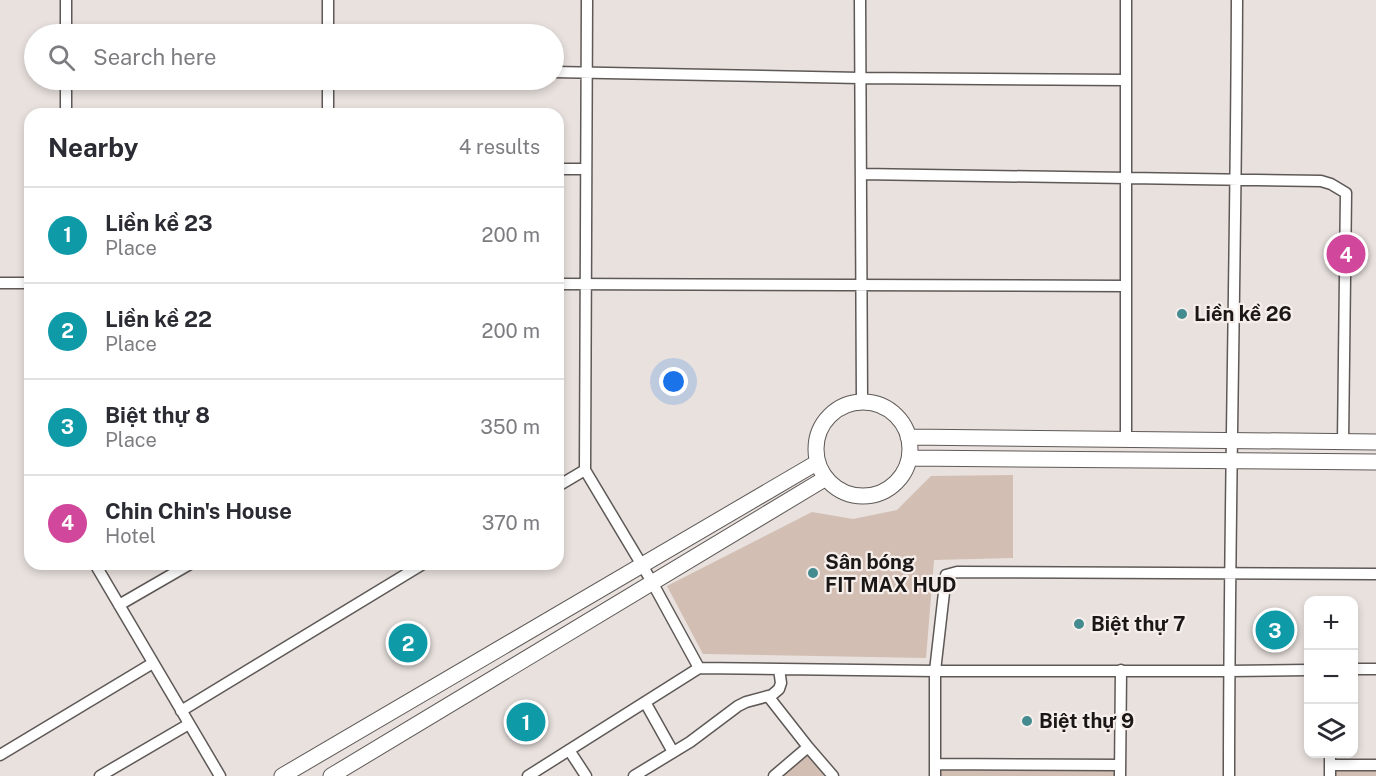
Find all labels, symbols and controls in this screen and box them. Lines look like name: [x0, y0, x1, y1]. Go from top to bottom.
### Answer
search box: [24, 24, 564, 90]
icon: search: [45, 41, 78, 74]
text: Search here: [93, 44, 217, 70]
text: Nearby: [48, 132, 138, 163]
text: 4 results: [459, 135, 540, 159]
text: Liền kề 23: [105, 210, 213, 236]
text: 1: [63, 223, 72, 247]
text: 200 m: [482, 223, 540, 247]
pin: 4: [1326, 232, 1366, 276]
text: Place: [105, 236, 157, 260]
place label: Liền kề 26: [1194, 302, 1292, 326]
text: Liền kề 22: [105, 306, 212, 332]
marker: Liền kề 26: [1175, 307, 1189, 321]
text: 2: [61, 319, 74, 343]
text: 200 m: [482, 319, 540, 343]
text: Place: [105, 332, 157, 356]
your location: [659, 367, 688, 396]
text: Biệt thự 8: [105, 402, 210, 428]
text: 3: [61, 415, 74, 439]
text: 350 m: [480, 415, 540, 439]
text: Place: [105, 428, 157, 452]
text: Chin Chin's House: [105, 498, 292, 524]
text: 4: [61, 511, 74, 535]
text: 370 m: [482, 511, 540, 535]
text: Hotel: [105, 524, 156, 548]
place label: Sân bóng FIT MAX HUD: [825, 550, 957, 597]
marker: Sân bóng FIT MAX HUD: [806, 566, 820, 580]
map controls: [1304, 596, 1358, 758]
button: +: [1304, 596, 1358, 650]
pin: 3: [1256, 608, 1294, 652]
place label: Biệt thự 7: [1091, 612, 1186, 636]
marker: Biệt thự 7: [1072, 617, 1086, 631]
pin: 2: [388, 620, 428, 666]
button: −: [1304, 650, 1358, 704]
pin: 1: [506, 700, 546, 744]
button: layers: [1304, 704, 1358, 758]
place label: Biệt thự 9: [1039, 709, 1134, 733]
marker: Biệt thự 9: [1020, 714, 1034, 728]

